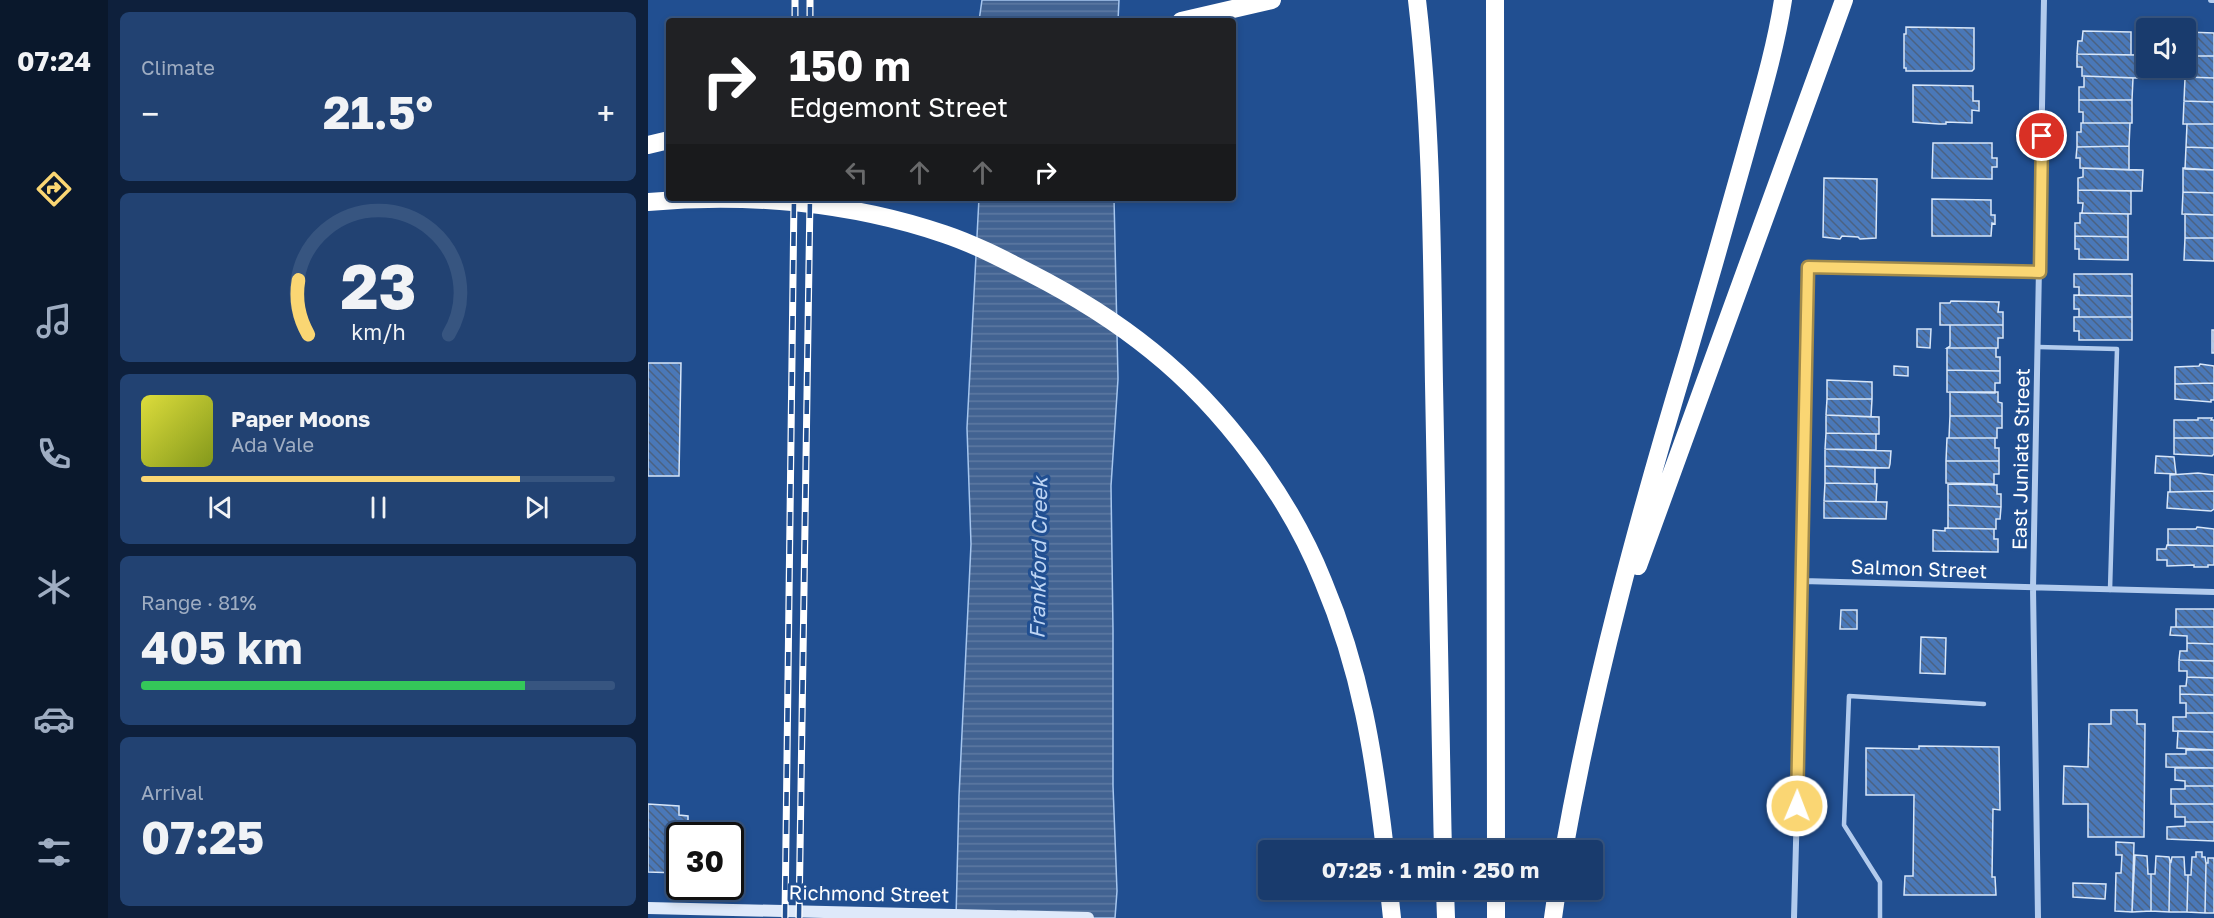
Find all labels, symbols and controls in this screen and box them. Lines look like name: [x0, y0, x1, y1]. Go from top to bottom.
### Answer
map controls: [2136, 18, 2196, 78]
button: sound: [2136, 18, 2196, 78]
text: 150 m: [789, 40, 911, 90]
icon: right: [690, 42, 768, 120]
text: 07:24: [17, 45, 91, 77]
text: Climate: [141, 55, 215, 79]
text: 21.5°: [323, 85, 433, 139]
text: Edgemont Street: [789, 91, 1008, 123]
text: −: [141, 94, 159, 133]
text: +: [597, 94, 615, 133]
pin: [2016, 110, 2067, 161]
icon: arrive: [2025, 119, 2058, 152]
icon: left: [840, 156, 873, 189]
icon: ahead: [903, 156, 936, 189]
icon: ahead: [966, 156, 999, 189]
icon: right: [1029, 156, 1062, 189]
icon: directions: [33, 168, 75, 210]
text: 23: [340, 248, 416, 323]
icon: music: [33, 300, 75, 342]
text: km/h: [351, 319, 405, 345]
street label: East Juniata Street: [2006, 368, 2034, 550]
text: Paper Moons: [231, 405, 370, 432]
text: Ada Vale: [231, 432, 314, 456]
icon: phone: [33, 433, 75, 475]
water label: Frankford Creek: [1024, 475, 1052, 639]
icon: previous: [204, 491, 237, 524]
icon: pause: [362, 491, 395, 524]
icon: next: [520, 491, 553, 524]
street label: Salmon Street: [1850, 554, 1988, 582]
icon: climate: [33, 566, 75, 608]
text: Range · 81%: [141, 590, 257, 614]
text: 405 km: [141, 620, 303, 674]
icon: car: [33, 698, 75, 740]
position arrow: [1765, 774, 1829, 838]
text: Arrival: [141, 780, 204, 804]
text: 07:25: [141, 810, 264, 864]
speed limit sign: 30: [666, 822, 744, 900]
icon: filters: [33, 831, 75, 873]
text: 07:25 · 1 min · 250 m: [1322, 856, 1539, 883]
street label: Richmond Street: [788, 880, 950, 906]

